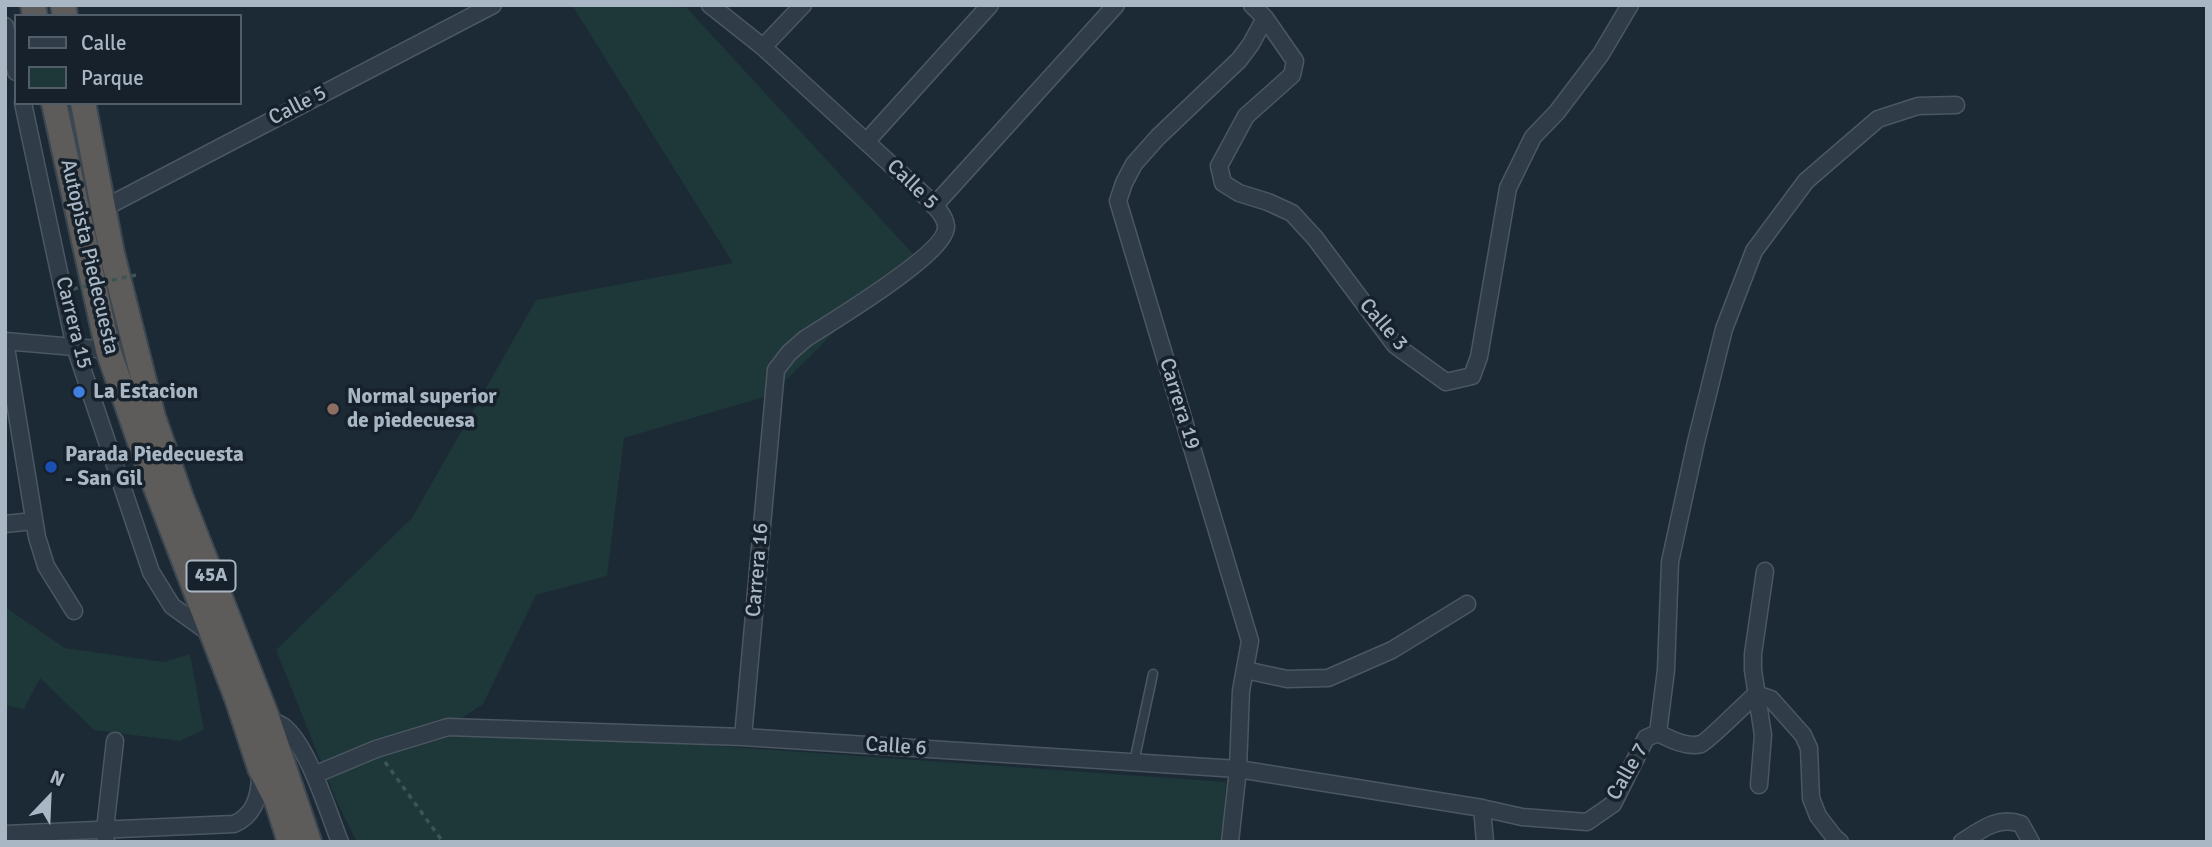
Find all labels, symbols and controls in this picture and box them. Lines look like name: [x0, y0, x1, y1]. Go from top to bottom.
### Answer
legend: [14, 14, 242, 105]
text: Calle: [81, 30, 127, 56]
text: Parque: [81, 65, 144, 91]
street label: Calle 5: [265, 81, 331, 131]
street label: Calle 5: [881, 155, 943, 215]
street label: Autopista Piedecuesta: [54, 157, 124, 357]
street label: Carrera 15: [49, 274, 97, 372]
street label: Calle 3: [1353, 294, 1413, 356]
street label: Carrera 19: [1153, 355, 1205, 453]
place label: La Estacion: [93, 379, 198, 405]
marker: La Estacion: [71, 384, 87, 400]
place label: Normal superior de piedecuesa: [347, 384, 497, 434]
marker: Normal superior de piedecuesa: [325, 401, 341, 417]
place label: Parada Piedecuesta - San Gil: [65, 442, 244, 492]
marker: Parada Piedecuesta - San Gil: [43, 459, 59, 475]
street label: Carrera 16: [741, 522, 775, 618]
road number: 45A: [186, 561, 235, 592]
street label: Calle 6: [864, 732, 928, 762]
street label: Calle 7: [1602, 739, 1654, 805]
north arrow: [14, 763, 84, 833]
text: N: [46, 765, 68, 792]

